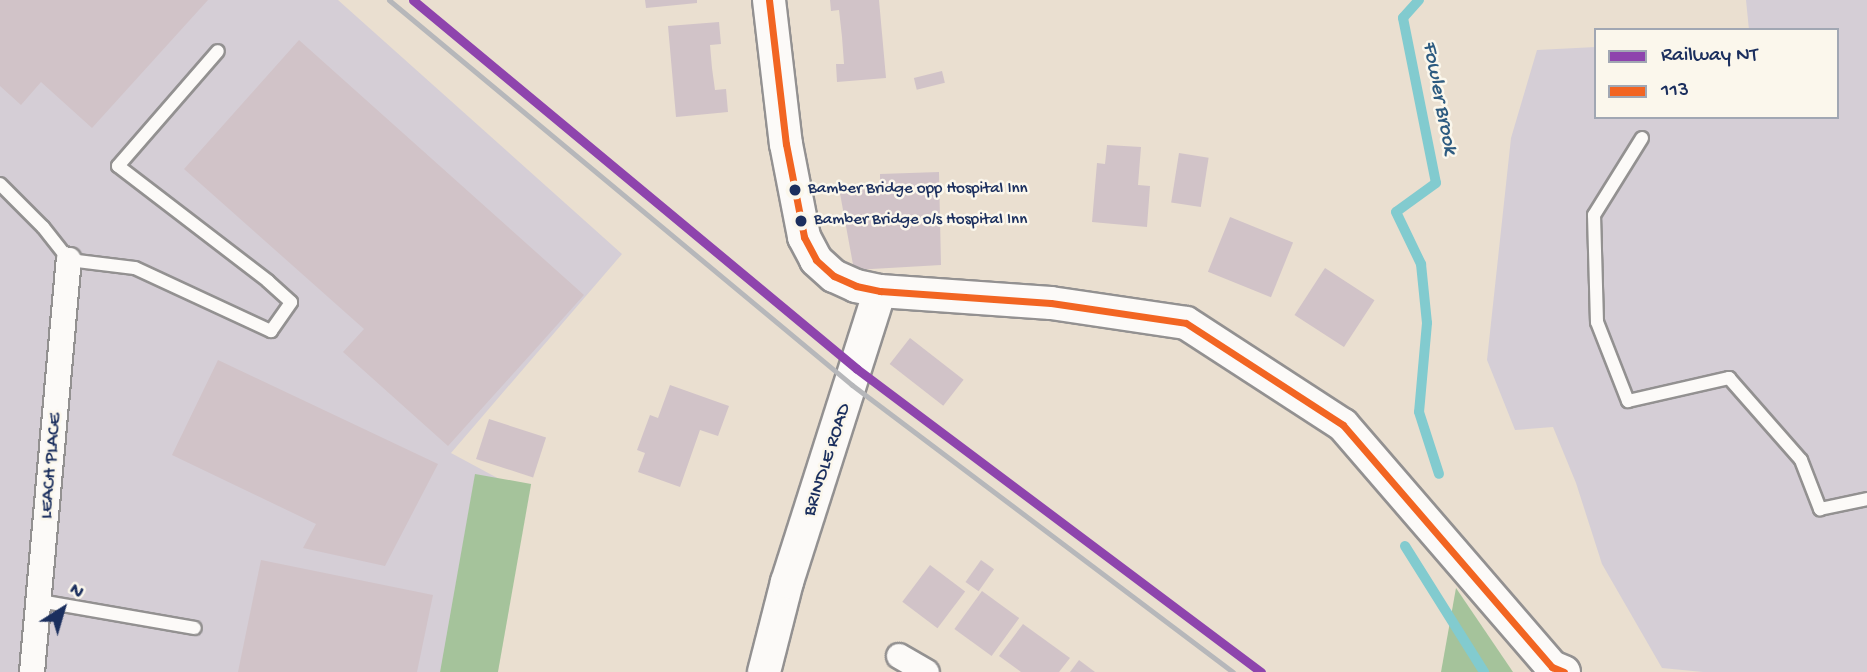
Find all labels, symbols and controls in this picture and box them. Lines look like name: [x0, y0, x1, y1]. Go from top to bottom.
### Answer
legend: [1594, 28, 1839, 119]
water label: Fowler Brook: [1415, 39, 1461, 157]
text: Railway NT: [1661, 44, 1758, 69]
text: 113: [1661, 79, 1689, 104]
place label: Bamber Bridge opp Hospital Inn: [808, 180, 1028, 200]
marker: Bamber Bridge opp Hospital Inn: [788, 183, 802, 197]
place label: Bamber Bridge o/s Hospital Inn: [814, 211, 1027, 231]
marker: Bamber Bridge o/s Hospital Inn: [794, 214, 808, 228]
street label: BRINDLE ROAD: [799, 401, 857, 519]
street label: LEACH PLACE: [36, 412, 68, 520]
north arrow: [28, 574, 98, 644]
text: N: [64, 579, 88, 605]

